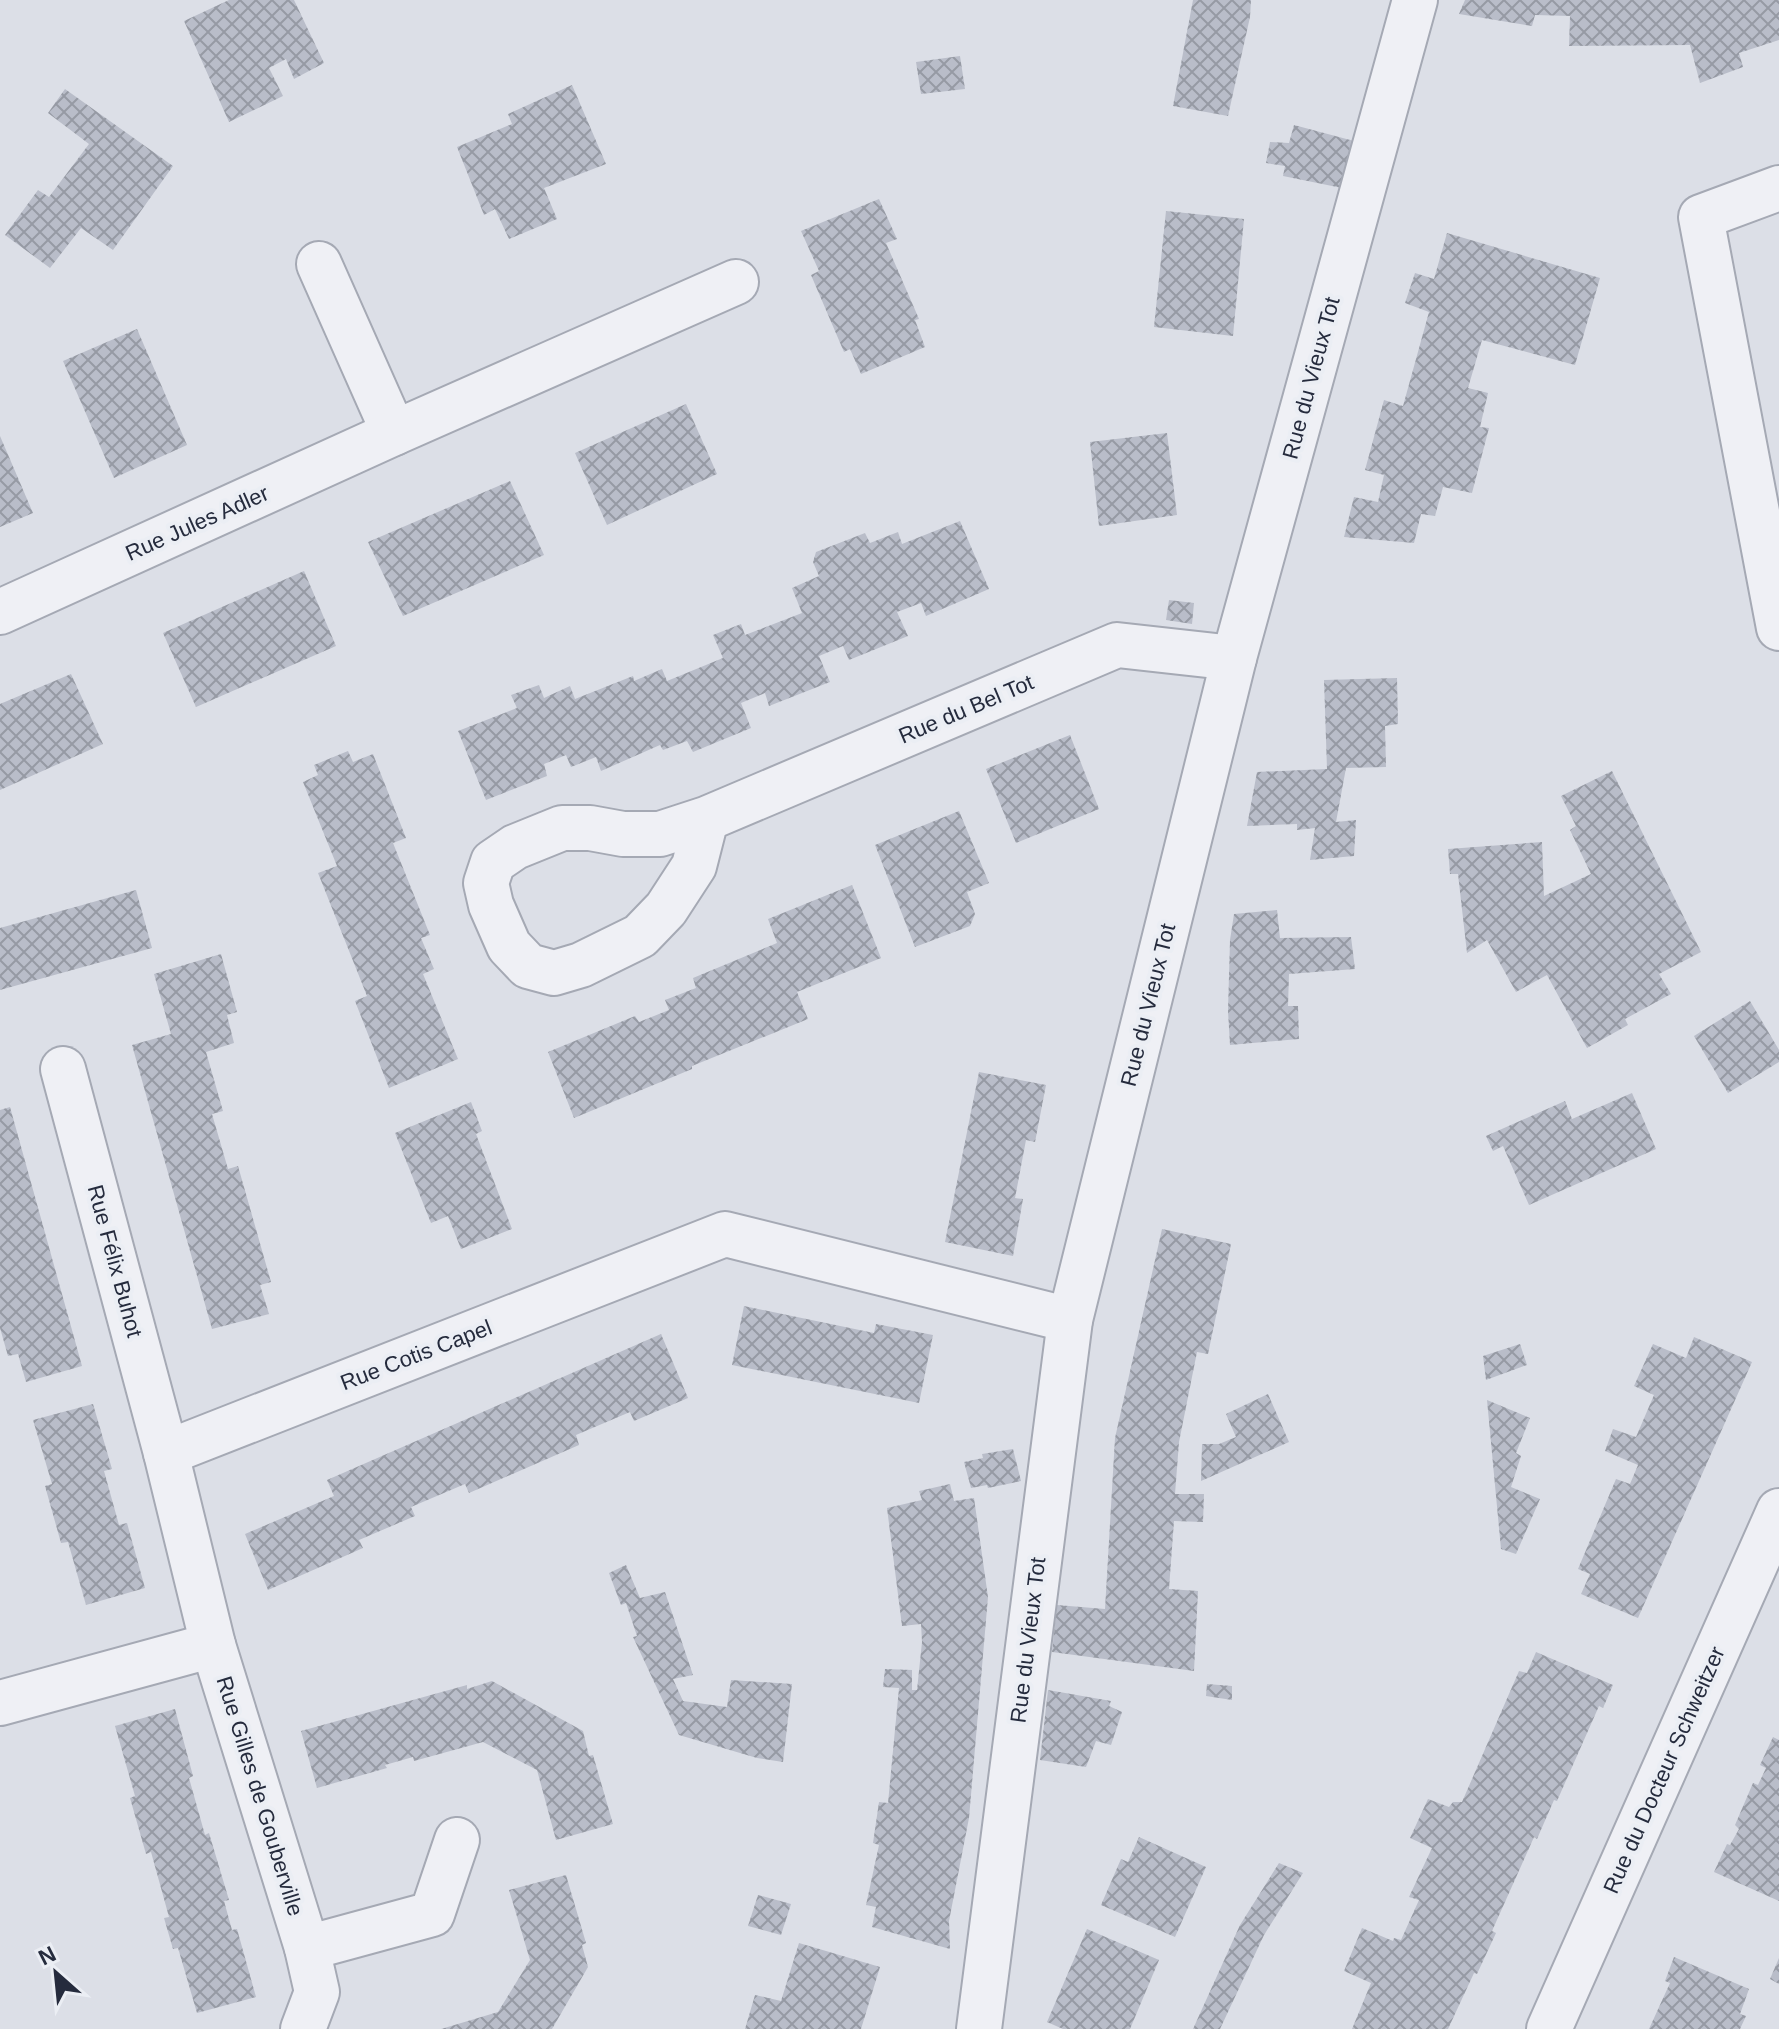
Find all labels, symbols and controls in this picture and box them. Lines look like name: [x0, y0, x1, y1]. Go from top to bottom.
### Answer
street label: Rue du Vieux Tot: [1277, 294, 1345, 462]
street label: Rue Jules Adler: [122, 480, 272, 566]
street label: Rue du Bel Tot: [895, 669, 1037, 749]
street label: Rue du Vieux Tot: [1116, 921, 1180, 1089]
street label: Rue Félix Buhot: [83, 1182, 147, 1340]
street label: Rue Cotis Capel: [337, 1315, 495, 1395]
street label: Rue du Vieux Tot: [1005, 1556, 1051, 1724]
street label: Rue du Docteur Schweitzer: [1598, 1643, 1730, 1897]
street label: Rue Gilles de Gouberville: [212, 1673, 308, 1919]
north arrow: [16, 1933, 96, 2013]
text: N: [34, 1941, 60, 1970]

